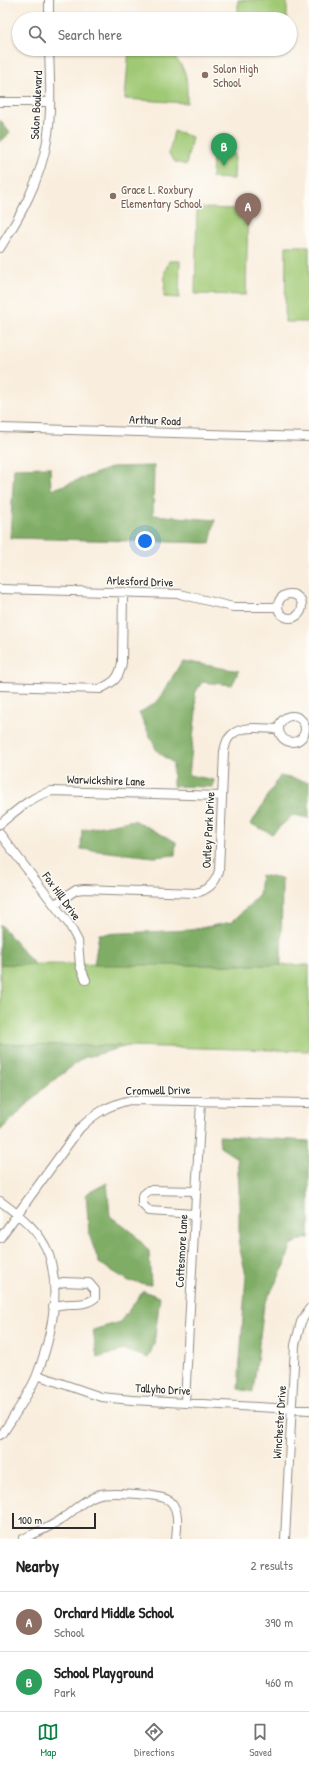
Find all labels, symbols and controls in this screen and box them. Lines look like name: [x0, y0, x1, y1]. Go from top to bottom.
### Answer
search box: [12, 12, 297, 56]
icon: search: [26, 23, 48, 45]
text: Search here: [58, 24, 122, 45]
place label: Solon High School: [213, 60, 258, 91]
street label: Solon Boulevard: [26, 70, 46, 140]
marker: Solon High School: [200, 70, 210, 80]
pin: B: [211, 133, 237, 166]
place label: Grace L. Roxbury Elementary School: [121, 181, 203, 212]
marker: Grace L. Roxbury Elementary School: [108, 191, 118, 201]
pin: A: [235, 193, 261, 226]
street label: Arthur Road: [129, 411, 181, 429]
your location: [135, 531, 155, 551]
street label: Arlesford Drive: [106, 571, 174, 591]
street label: Warwickshire Lane: [66, 770, 146, 790]
street label: Outley Park Drive: [198, 791, 219, 869]
street label: Fox Hill Drive: [38, 867, 86, 924]
street label: Cromwell Drive: [125, 1081, 191, 1099]
street label: Cottesmore Lane: [171, 1214, 191, 1288]
street label: Tallyho Drive: [135, 1379, 192, 1399]
street label: Winchester Drive: [268, 1385, 290, 1459]
scale bar: [12, 1511, 96, 1530]
text: 100 m: [18, 1513, 42, 1527]
text: Nearby: [16, 1554, 59, 1577]
text: 2 results: [251, 1556, 293, 1574]
text: Orchard Middle School: [54, 1602, 174, 1623]
text: A: [26, 1613, 32, 1631]
text: 390 m: [265, 1613, 293, 1631]
text: School: [54, 1623, 84, 1641]
text: School Playground: [54, 1662, 153, 1683]
text: B: [26, 1673, 32, 1691]
text: 460 m: [265, 1673, 293, 1691]
text: Park: [54, 1683, 76, 1701]
tab: Map: [37, 1721, 59, 1759]
tab: Directions: [134, 1721, 175, 1759]
tab: Saved: [249, 1721, 272, 1759]

